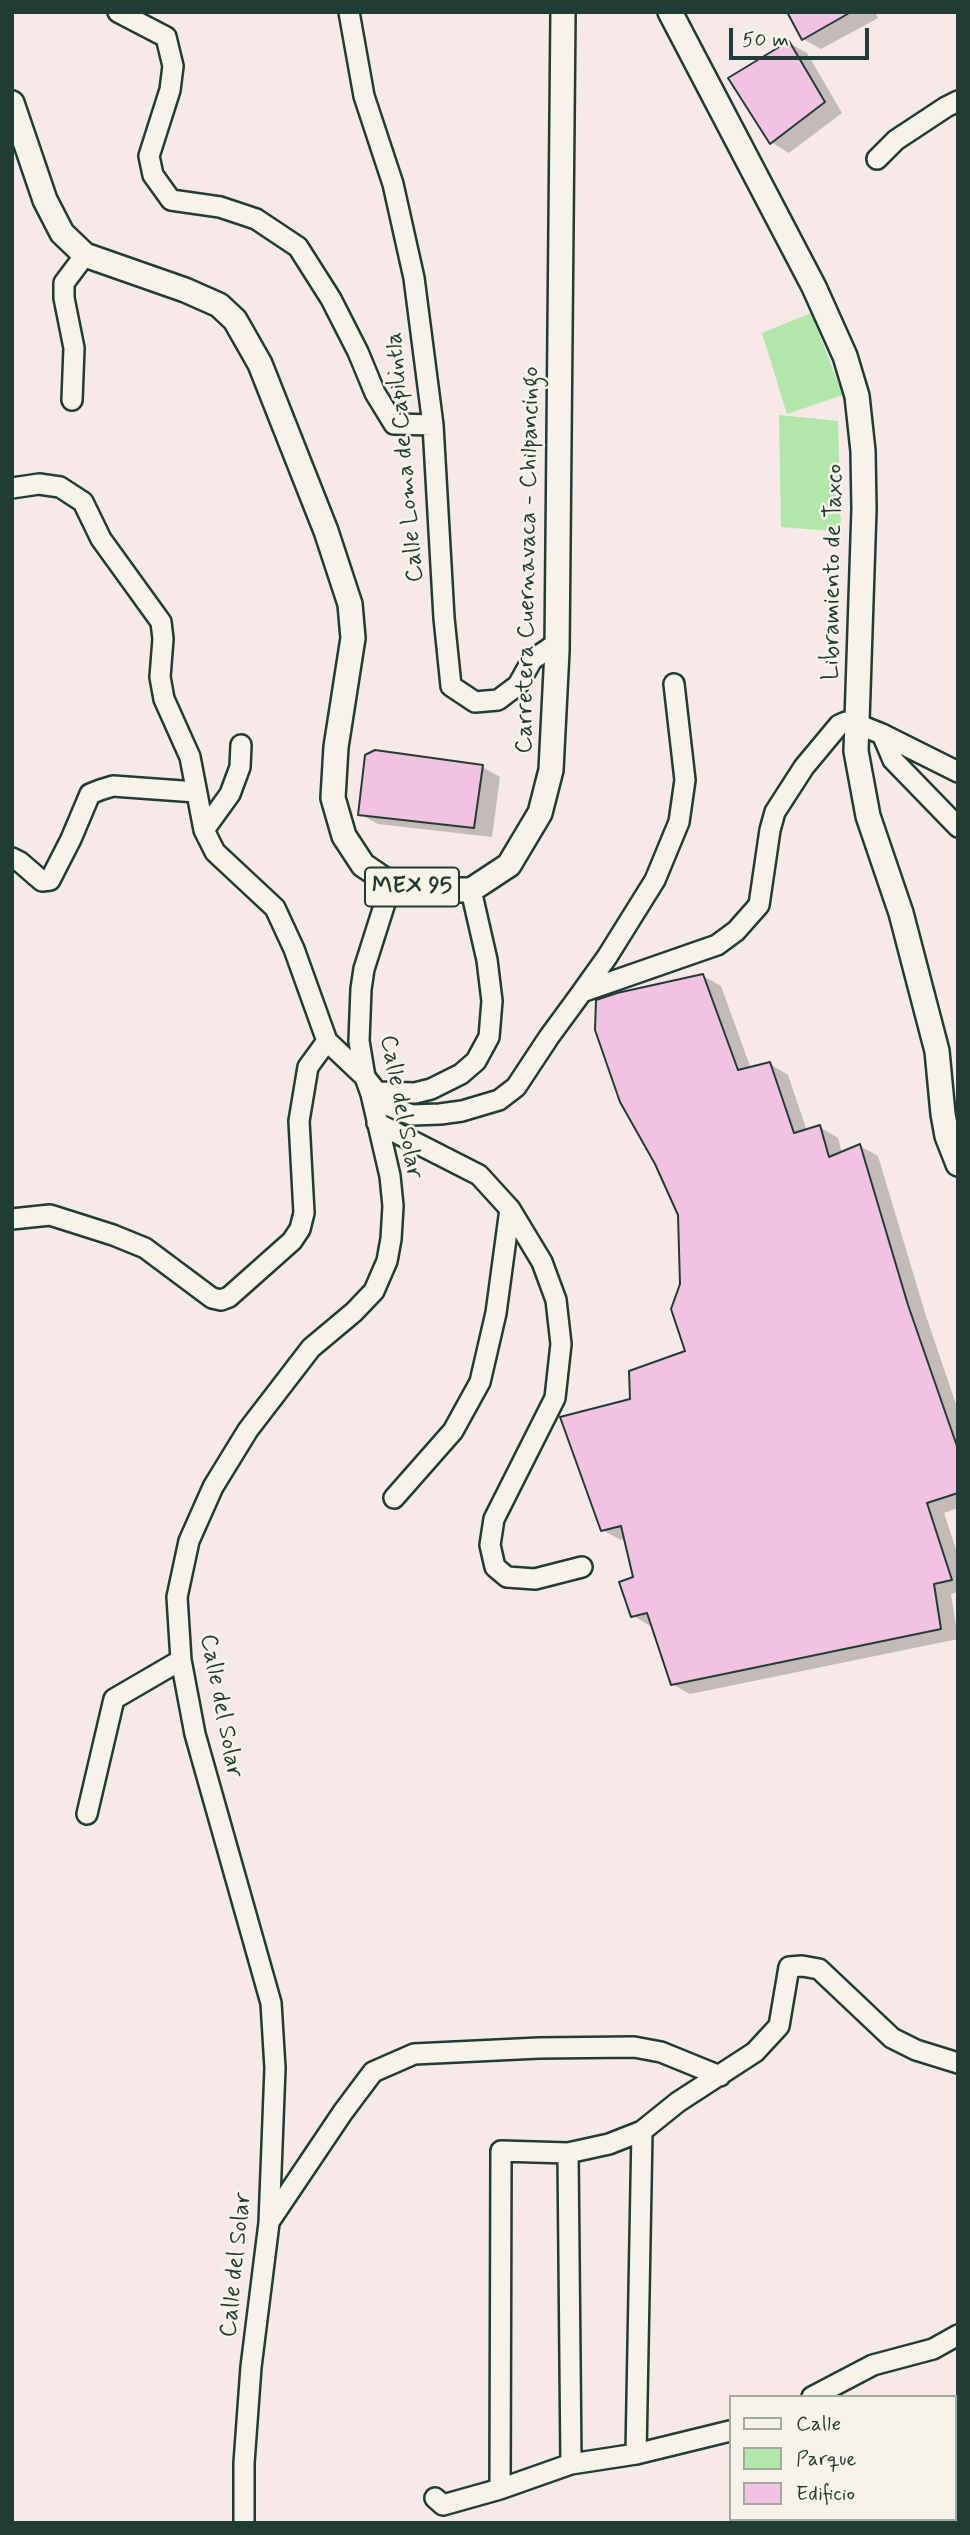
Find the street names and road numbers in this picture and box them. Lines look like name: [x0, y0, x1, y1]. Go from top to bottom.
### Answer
street label: Calle Loma de Capilintla: [381, 331, 431, 583]
street label: Carretera Cuernavaca - Chilpancingo: [511, 366, 547, 754]
street label: Libramiento de Taxco: [818, 464, 850, 680]
road number: MEX 95: [365, 867, 459, 906]
street label: Calle del Solar: [372, 1033, 428, 1181]
street label: Calle del Solar: [192, 1632, 248, 1780]
street label: Calle del Solar: [215, 2191, 259, 2339]

